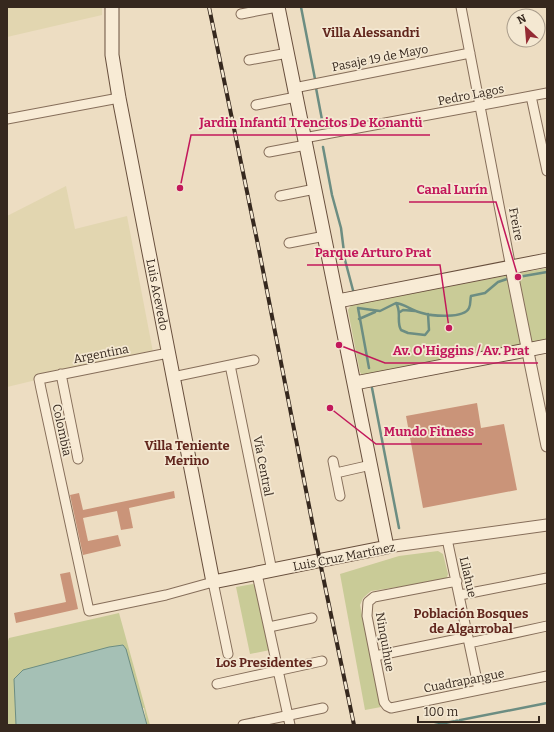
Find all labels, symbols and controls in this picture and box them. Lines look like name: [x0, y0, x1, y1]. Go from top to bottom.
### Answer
north arrow: [506, 8, 546, 48]
text: N: [515, 12, 529, 27]
district label: Villa Alessandri: [322, 25, 420, 40]
street label: Pasaje 19 de Mayo: [331, 42, 430, 74]
street label: Pedro Lagos: [437, 82, 506, 108]
callout: Jardin Infantíl Trencitos De Konantü: [191, 110, 430, 135]
text: Jardin Infantíl Trencitos De Konantü: [198, 115, 423, 130]
callout: Canal Lurín: [409, 177, 496, 202]
text: Canal Lurín: [416, 182, 488, 197]
street label: Freire: [506, 206, 526, 242]
callout: Parque Arturo Prat: [307, 240, 440, 265]
text: Parque Arturo Prat: [315, 245, 431, 260]
street label: Luis Acevedo: [143, 258, 171, 332]
callout: Av. O'Higgins / Av. Prat: [385, 338, 538, 363]
street label: Argentina: [72, 342, 130, 366]
text: Av. O'Higgins / Av. Prat: [393, 343, 529, 358]
street label: Colombia: [50, 403, 74, 458]
callout: Mundo Fitness: [376, 419, 482, 444]
text: Mundo Fitness: [384, 424, 474, 439]
street label: Vía Central: [250, 435, 276, 498]
district label: Villa Teniente Merino: [144, 438, 230, 468]
street label: Luis Cruz Martínez: [292, 540, 397, 574]
street label: Lilahue: [457, 555, 479, 599]
district label: Población Bosques de Algarrobal: [414, 606, 528, 636]
street label: Ninquihue: [373, 611, 397, 673]
district label: Los Presidentes: [216, 655, 312, 670]
street label: Cuadrapangue: [422, 666, 506, 696]
scale bar: [418, 698, 539, 724]
text: 100 m: [424, 705, 459, 719]

